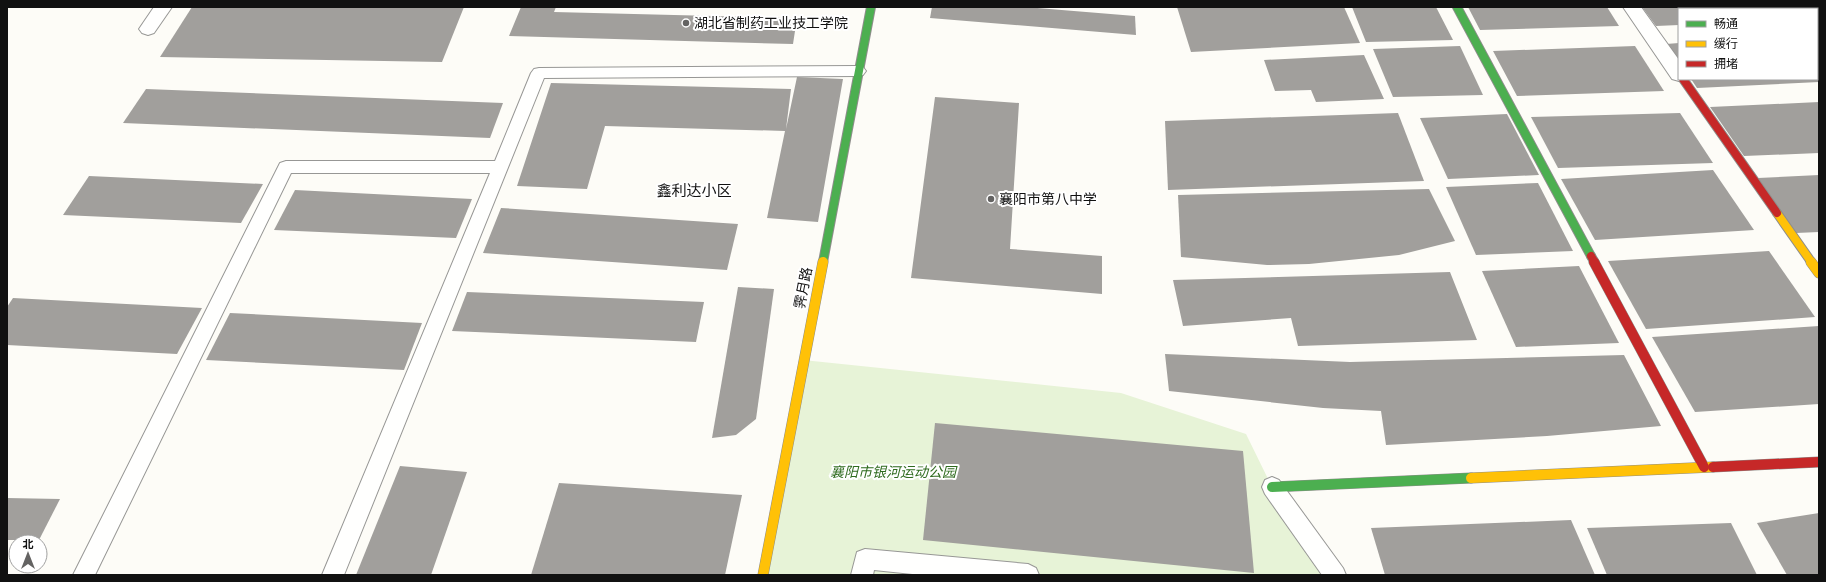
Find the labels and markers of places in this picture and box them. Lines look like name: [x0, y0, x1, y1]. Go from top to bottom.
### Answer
place label: 湖北省制药工业技工学院: [694, 14, 848, 32]
marker: 湖北省制药工业技工学院: [681, 18, 691, 28]
place label: 襄阳市第八中学: [999, 190, 1097, 208]
marker: 襄阳市第八中学: [986, 194, 996, 204]

